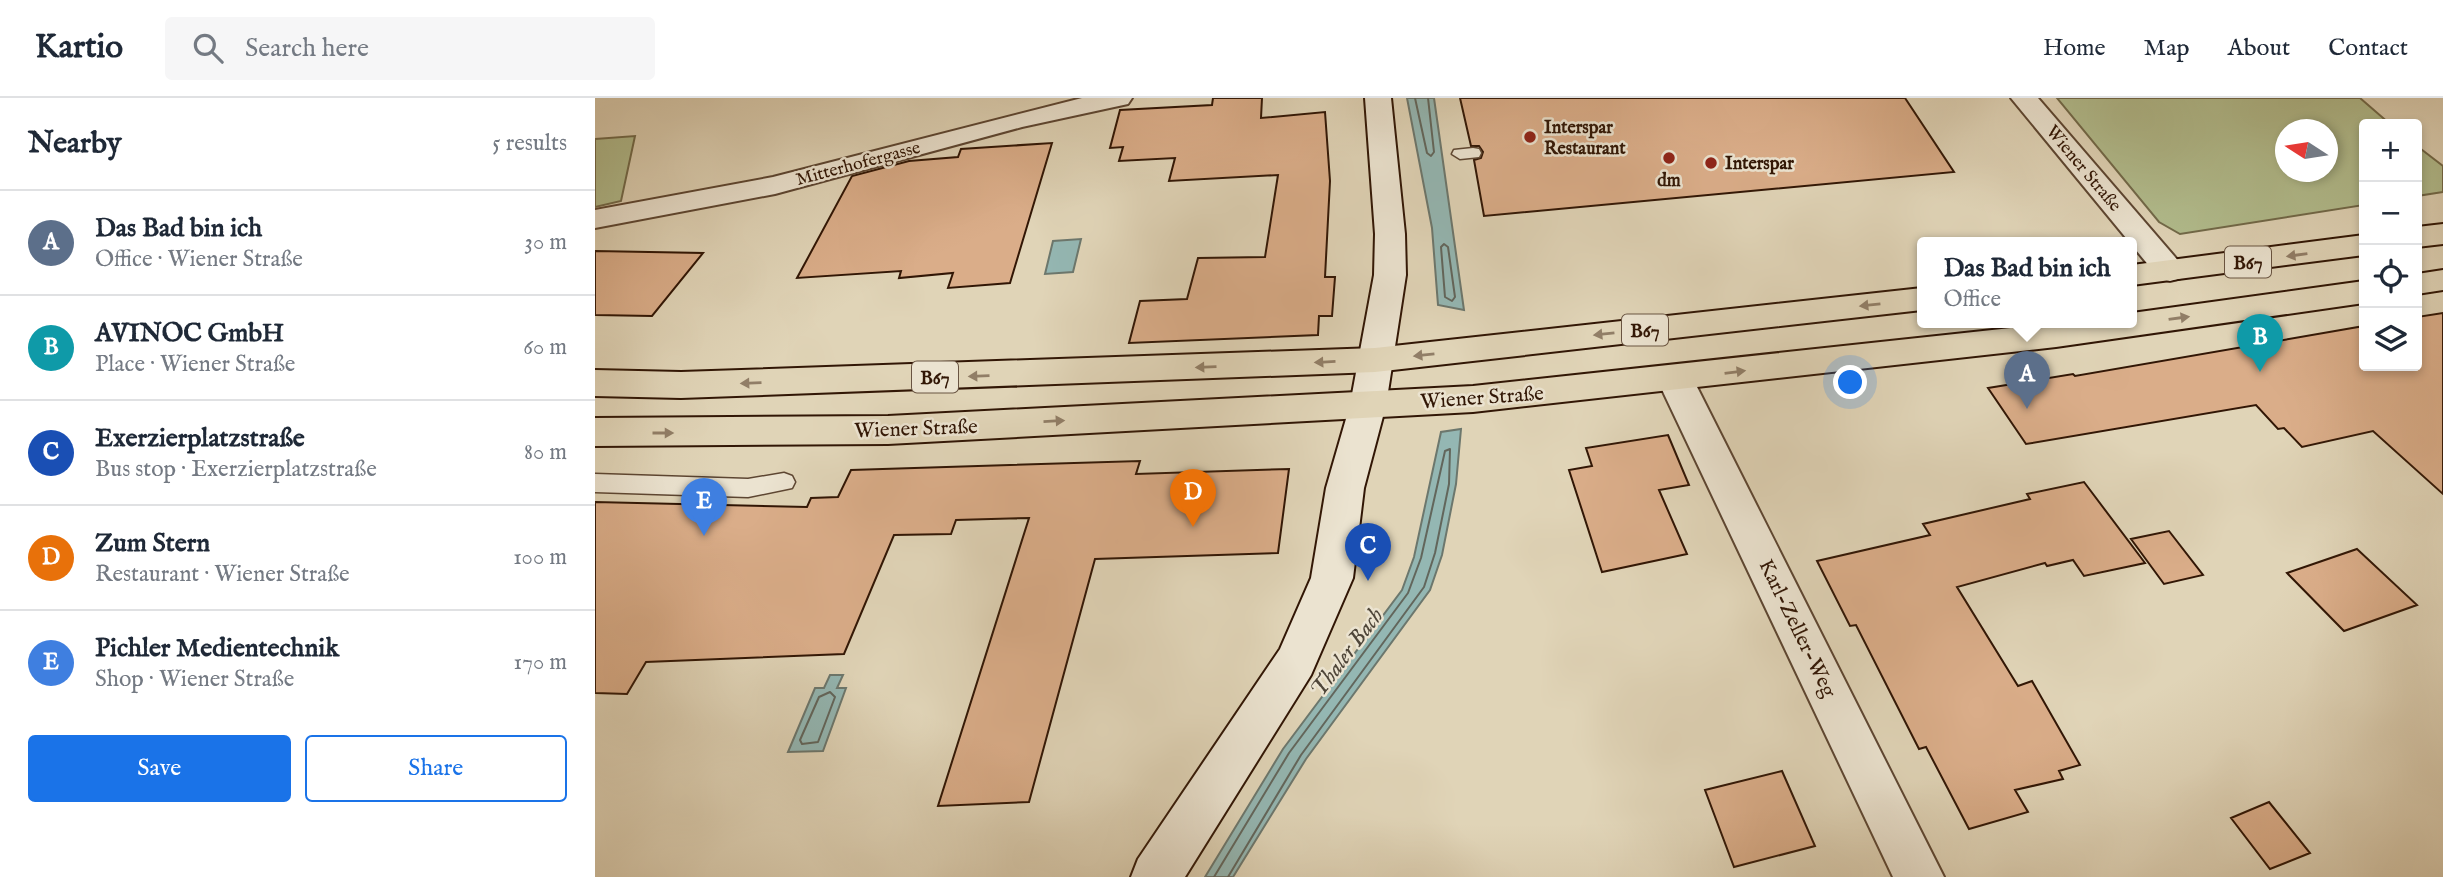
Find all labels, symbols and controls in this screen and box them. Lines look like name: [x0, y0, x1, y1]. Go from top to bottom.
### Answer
search box: [165, 17, 655, 80]
text: Kartio: [35, 27, 123, 69]
icon: search: [189, 29, 227, 67]
text: Search here: [245, 32, 369, 65]
text: Home: [2043, 33, 2106, 64]
text: Map: [2144, 33, 2190, 64]
text: About: [2228, 33, 2290, 64]
text: Contact: [2328, 33, 2408, 64]
place label: Interspar Restaurant: [1544, 117, 1626, 161]
north arrow: [2275, 119, 2338, 182]
map controls: [2359, 119, 2422, 371]
button: +: [2359, 119, 2422, 182]
street label: Wiener Straße: [2040, 121, 2126, 217]
text: Nearby: [28, 125, 121, 163]
text: 5 results: [492, 129, 567, 158]
marker: Interspar Restaurant: [1522, 129, 1538, 145]
street label: Mitterhofergasse: [794, 137, 923, 192]
marker: dm: [1661, 150, 1677, 166]
place label: Interspar: [1725, 153, 1794, 176]
marker: Interspar: [1703, 155, 1719, 171]
place label: dm: [1657, 170, 1681, 193]
button: −: [2359, 182, 2422, 245]
text: Das Bad bin ich: [95, 212, 262, 245]
text: A: [43, 228, 59, 257]
text: 30 m: [524, 228, 567, 257]
popup: [1917, 237, 2137, 328]
text: Office · Wiener Straße: [95, 245, 303, 274]
button: locate: [2359, 245, 2422, 308]
road number: B67: [2225, 246, 2271, 278]
one-way arrow: [2286, 250, 2308, 261]
text: Das Bad bin ich: [1943, 252, 2111, 285]
text: Office: [1943, 285, 2001, 314]
one-way arrow: [1859, 299, 1881, 310]
button: layers: [2359, 308, 2422, 371]
one-way arrow: [2168, 312, 2190, 323]
road number: B67: [1622, 314, 1668, 346]
pin: B: [2237, 314, 2283, 372]
text: AVINOC GmbH: [95, 317, 284, 350]
one-way arrow: [1592, 329, 1614, 340]
text: B: [43, 333, 59, 362]
text: 60 m: [523, 333, 567, 362]
one-way arrow: [1413, 349, 1435, 360]
text: Place · Wiener Straße: [95, 350, 295, 379]
pin: A: [2004, 351, 2050, 409]
one-way arrow: [1313, 357, 1335, 368]
one-way arrow: [1195, 361, 1217, 373]
road number: B67: [912, 362, 958, 392]
your location: [1833, 365, 1867, 399]
one-way arrow: [1724, 367, 1746, 378]
one-way arrow: [967, 370, 989, 381]
one-way arrow: [740, 377, 762, 388]
street label: Wiener Straße: [1420, 381, 1545, 416]
street label: Wiener Straße: [854, 414, 979, 445]
one-way arrow: [1043, 416, 1065, 427]
text: Exerzierplatzstraße: [95, 422, 305, 455]
one-way arrow: [652, 427, 674, 439]
text: C: [43, 438, 59, 467]
text: 80 m: [524, 438, 567, 467]
text: Bus stop · Exerzierplatzstraße: [95, 455, 377, 484]
pin: D: [1170, 469, 1216, 527]
pin: E: [681, 478, 727, 536]
pin: C: [1345, 523, 1391, 581]
text: Zum Stern: [95, 527, 210, 560]
text: D: [42, 543, 60, 572]
text: 100 m: [513, 543, 567, 572]
street label: Karl-Zeller-Weg: [1752, 555, 1842, 703]
text: Restaurant · Wiener Straße: [95, 560, 350, 589]
water label: Thaler Bach: [1304, 602, 1390, 703]
text: Pichler Medientechnik: [95, 632, 339, 665]
text: E: [43, 648, 59, 677]
text: 170 m: [514, 648, 567, 677]
text: Shop · Wiener Straße: [95, 665, 294, 694]
button: Save: [28, 735, 291, 802]
button: Share: [305, 735, 567, 802]

